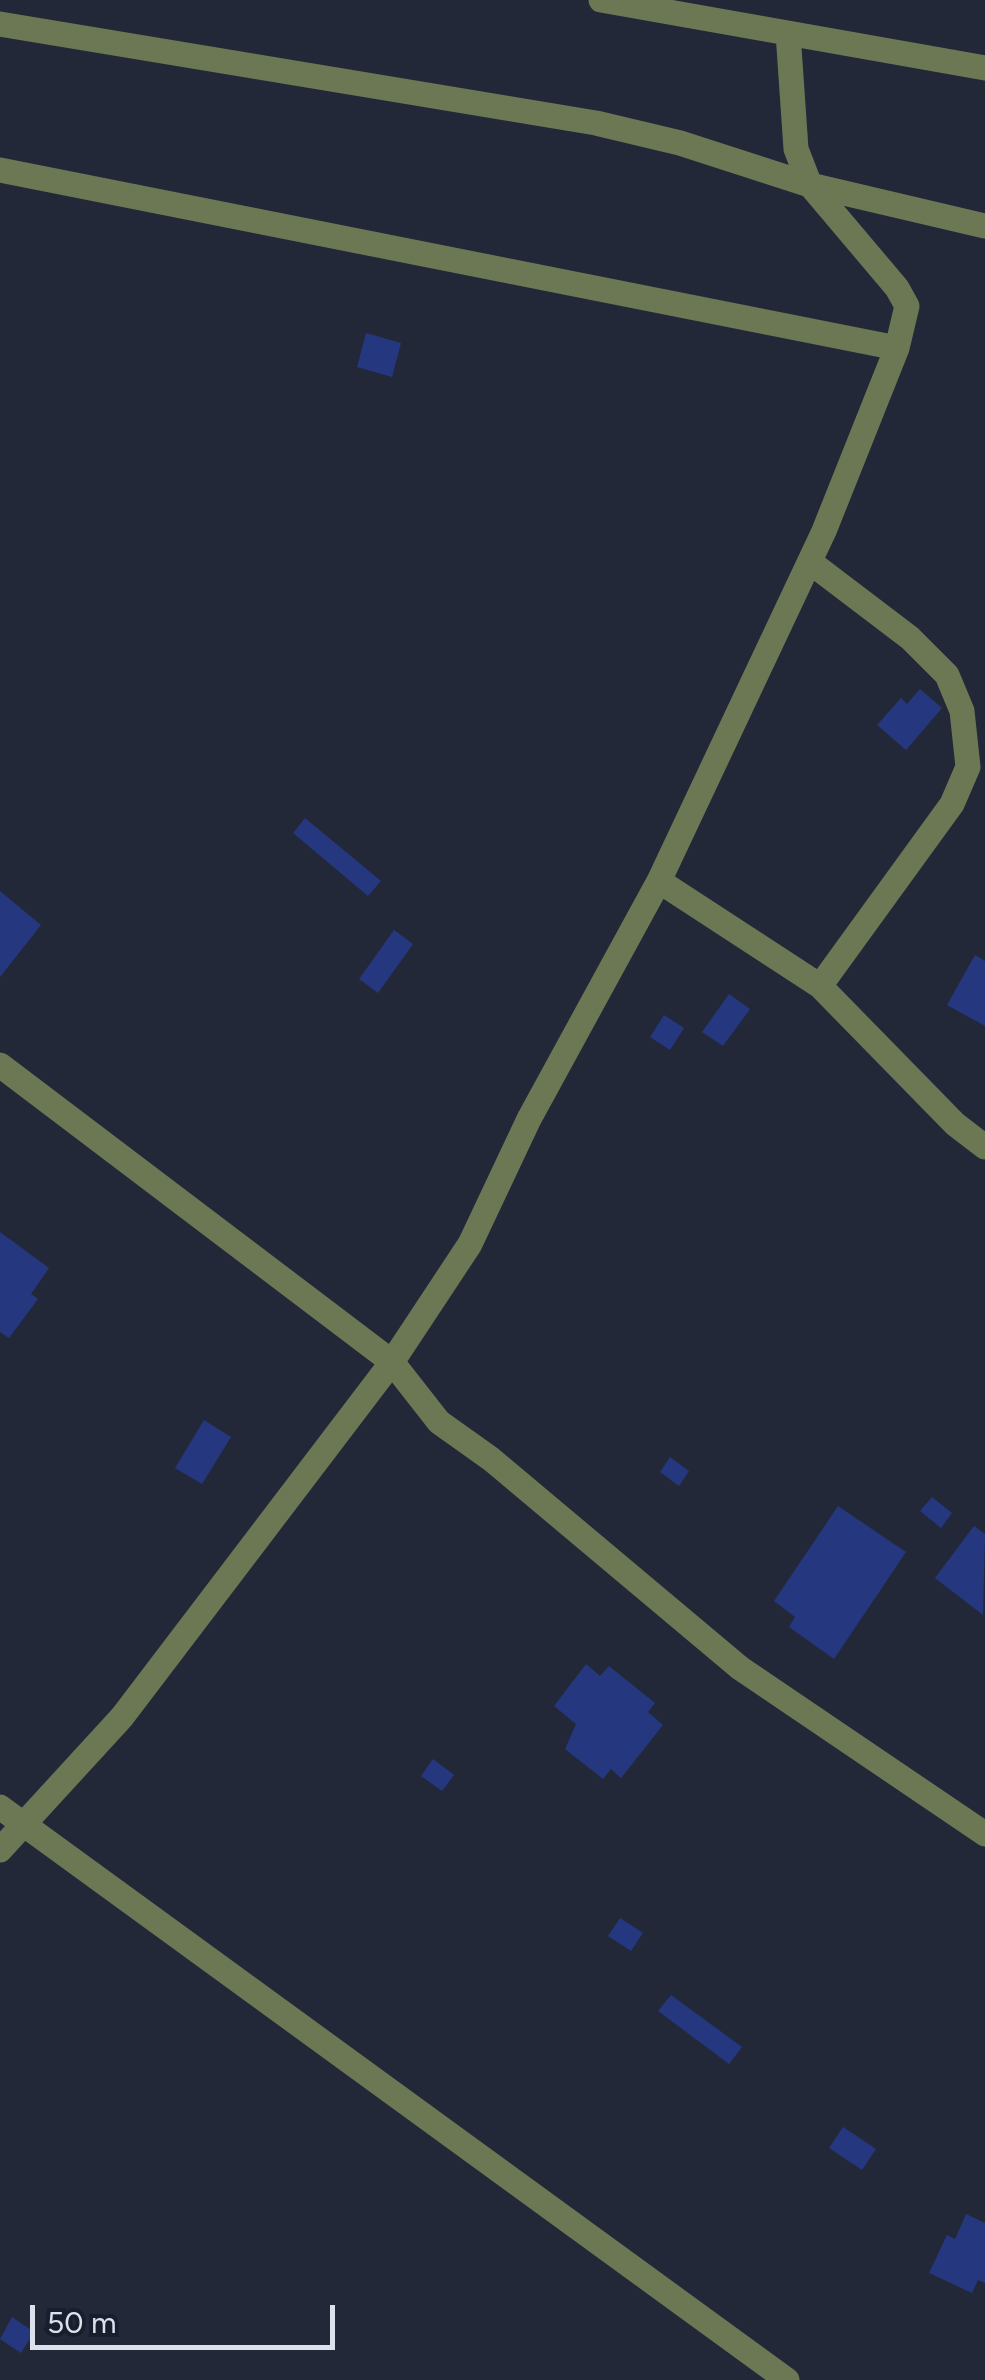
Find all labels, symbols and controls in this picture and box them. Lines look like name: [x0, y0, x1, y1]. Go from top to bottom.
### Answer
scale bar: [35, 2285, 340, 2347]
text: 50 m: [47, 2304, 116, 2341]

